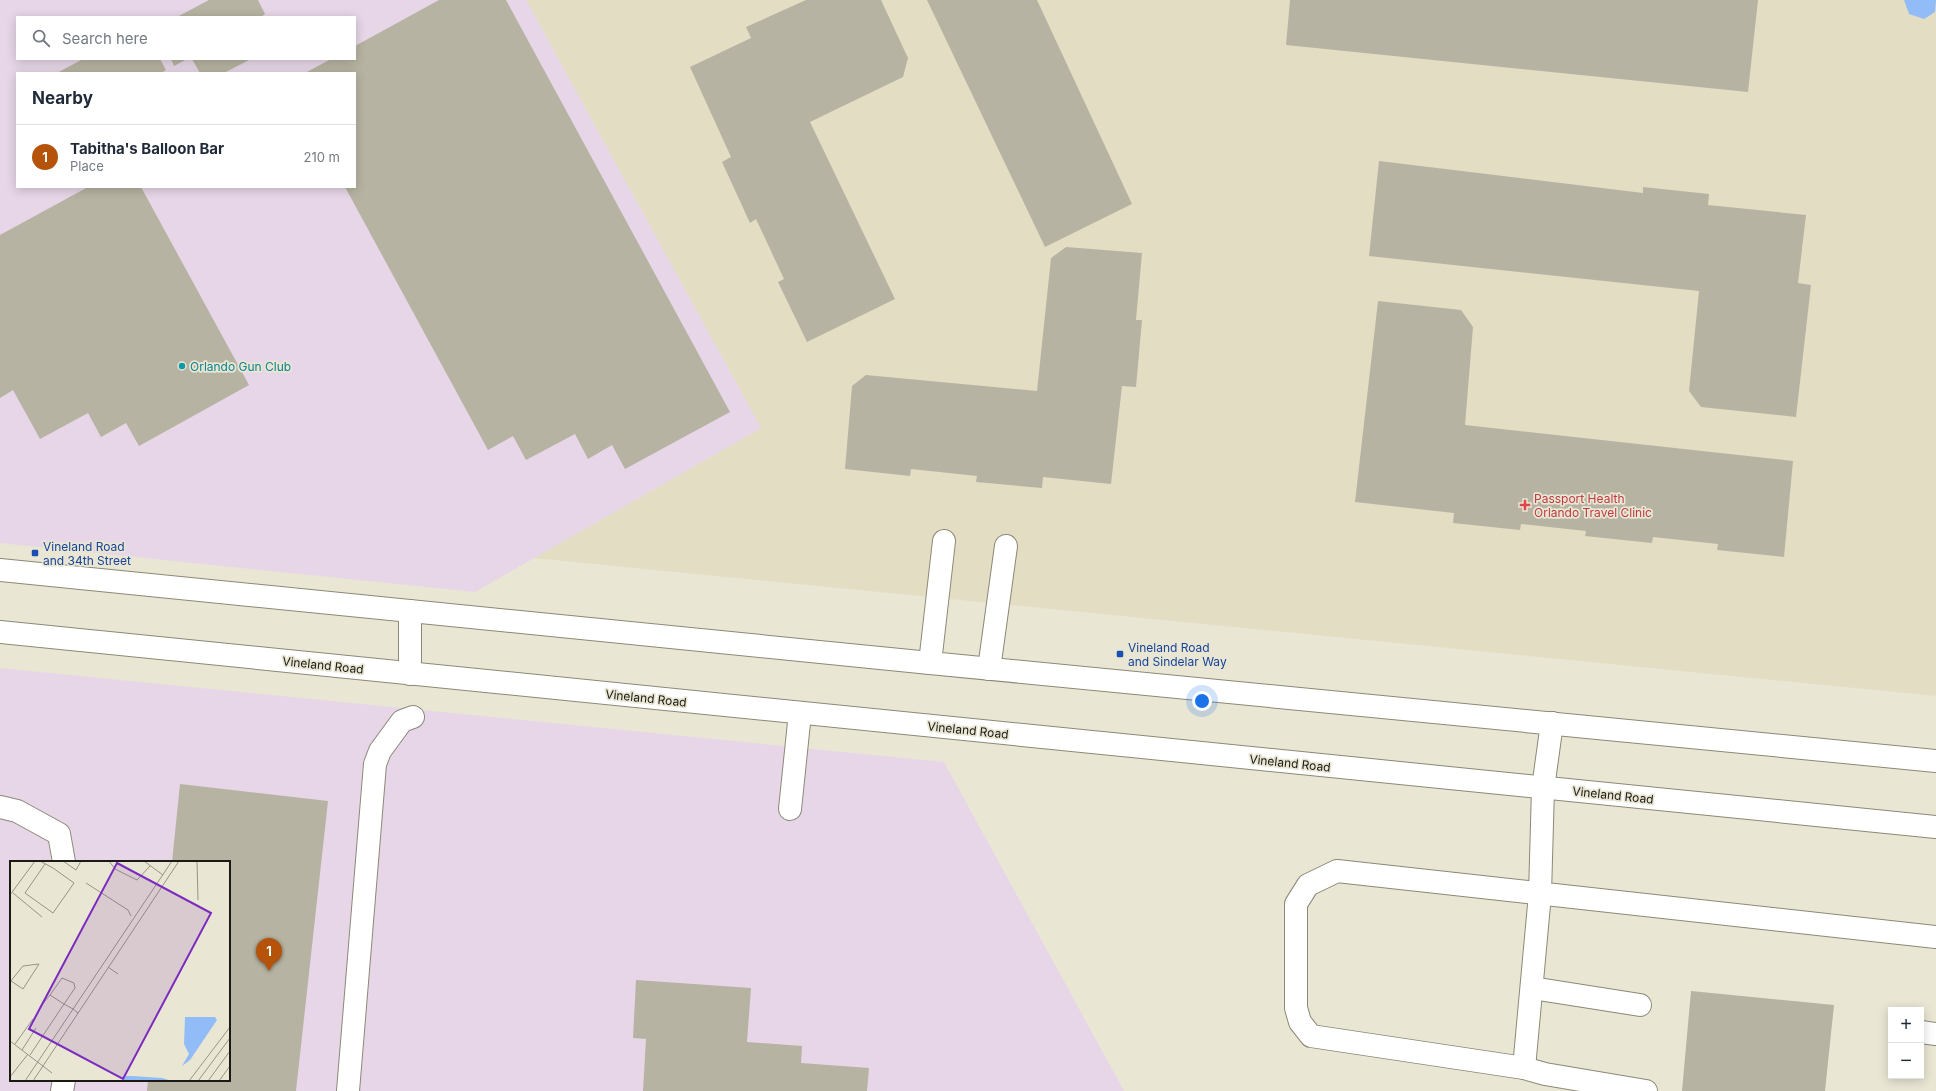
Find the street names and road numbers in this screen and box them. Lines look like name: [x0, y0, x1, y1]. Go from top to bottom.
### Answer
street label: Vineland Road: [282, 653, 364, 677]
street label: Vineland Road: [605, 686, 687, 710]
street label: Vineland Road: [927, 718, 1009, 742]
street label: Vineland Road: [1249, 751, 1331, 775]
street label: Vineland Road: [1572, 783, 1654, 807]

